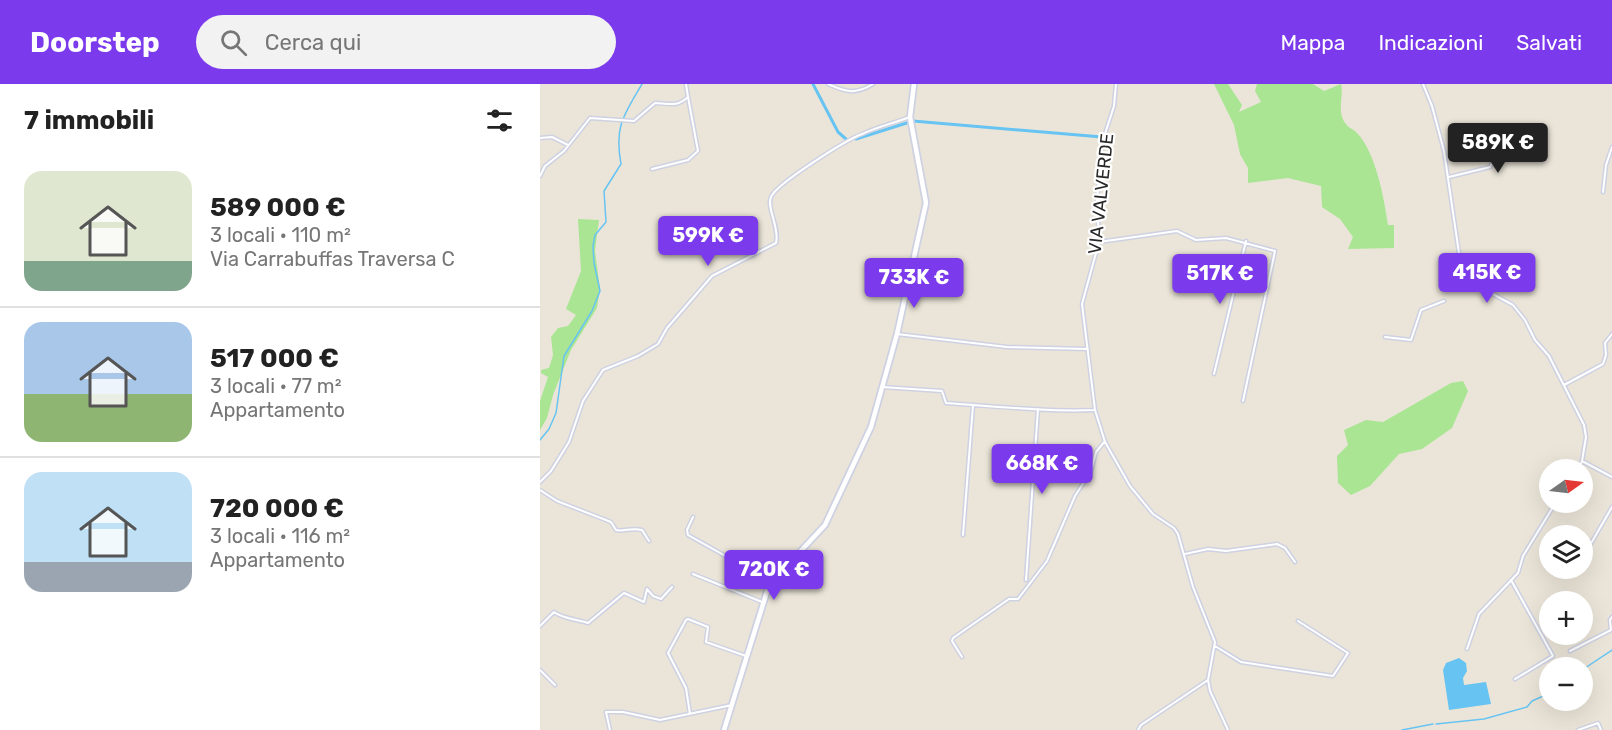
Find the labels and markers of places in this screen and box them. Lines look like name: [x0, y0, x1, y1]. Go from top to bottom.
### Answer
pin: 589K €: [1449, 123, 1547, 174]
pin: 599K €: [659, 216, 757, 267]
pin: 415K €: [1438, 253, 1536, 304]
pin: 517K €: [1171, 254, 1269, 305]
pin: 733K €: [865, 258, 963, 309]
pin: 668K €: [993, 444, 1091, 495]
pin: 720K €: [725, 550, 823, 601]

